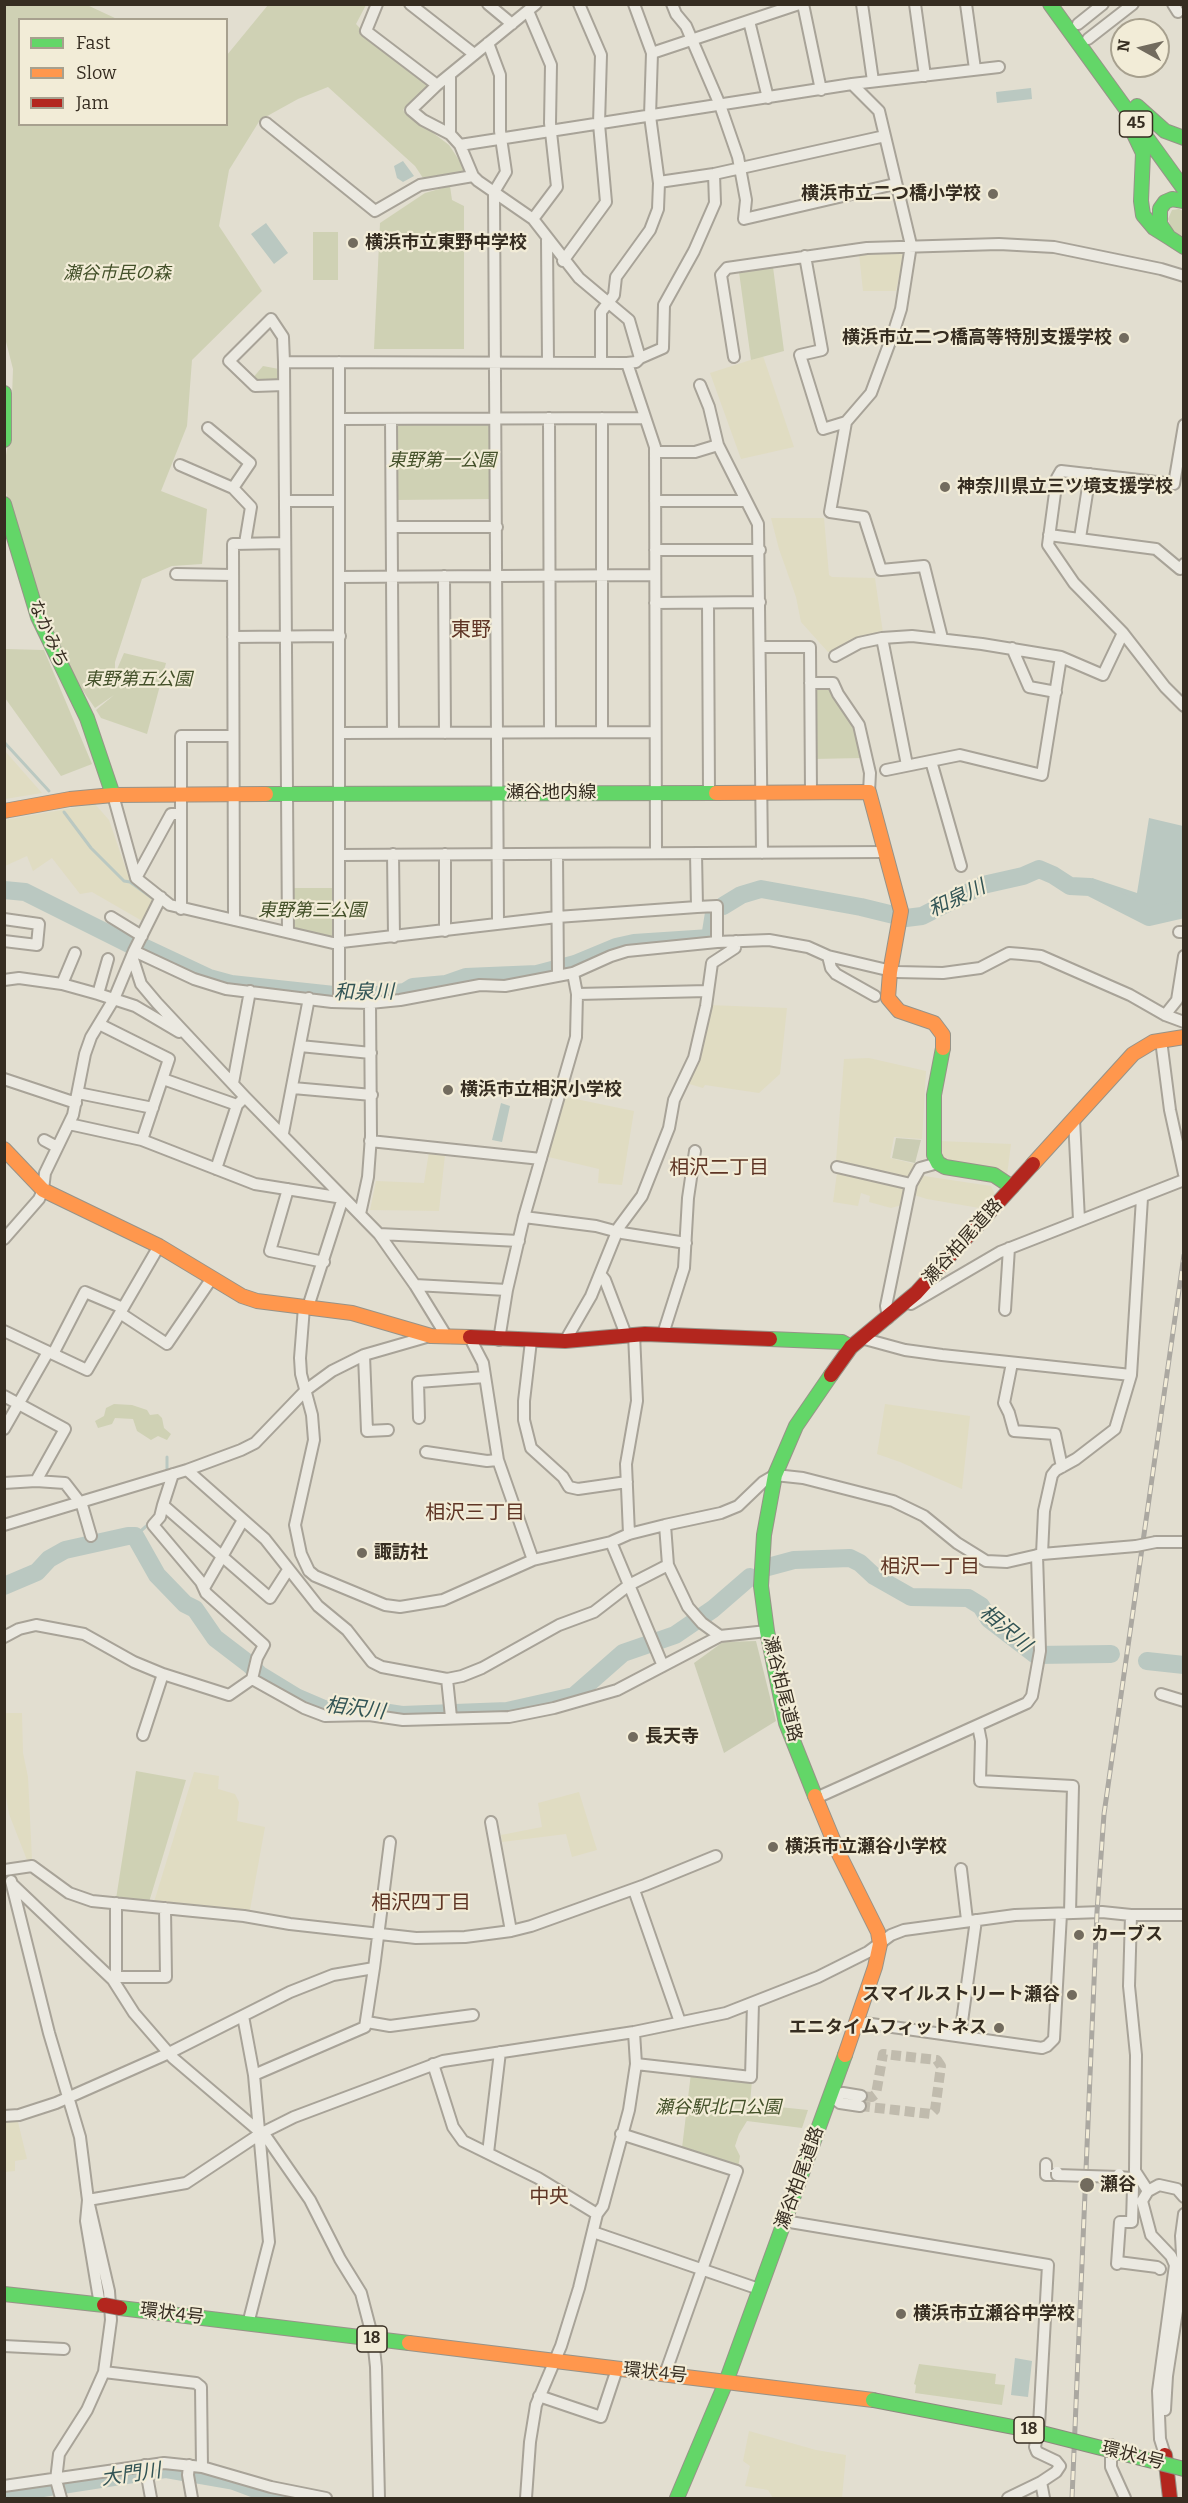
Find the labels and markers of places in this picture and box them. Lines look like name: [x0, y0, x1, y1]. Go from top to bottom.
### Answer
place label: 横浜市立二つ橋小学校: [801, 183, 981, 205]
marker: 横浜市立二つ橋小学校: [986, 187, 1000, 201]
place label: 横浜市立東野中学校: [365, 232, 527, 254]
marker: 横浜市立東野中学校: [346, 236, 360, 250]
place label: 横浜市立二つ橋高等特別支援学校: [842, 327, 1112, 349]
marker: 横浜市立二つ橋高等特別支援学校: [1117, 331, 1131, 345]
place label: 神奈川県立三ツ境支援学校: [957, 476, 1173, 498]
marker: 神奈川県立三ツ境支援学校: [938, 480, 952, 494]
place label: 横浜市立相沢小学校: [460, 1079, 622, 1101]
marker: 横浜市立相沢小学校: [441, 1083, 455, 1097]
place label: 諏訪社: [374, 1542, 428, 1564]
marker: 諏訪社: [355, 1546, 369, 1560]
place label: 長天寺: [645, 1726, 699, 1748]
marker: 長天寺: [626, 1730, 640, 1744]
place label: 横浜市立瀬谷小学校: [785, 1836, 947, 1858]
marker: 横浜市立瀬谷小学校: [766, 1840, 780, 1854]
place label: カーブス: [1091, 1924, 1163, 1946]
marker: カーブス: [1072, 1928, 1086, 1942]
place label: スマイルストリート瀬谷: [862, 1984, 1060, 2006]
marker: スマイルストリート瀬谷: [1065, 1988, 1079, 2002]
place label: エニタイムフィットネス: [789, 2017, 987, 2039]
marker: エニタイムフィットネス: [992, 2021, 1006, 2035]
place label: 瀬谷: [1100, 2174, 1136, 2196]
marker: 瀬谷: [1078, 2176, 1096, 2194]
place label: 横浜市立瀬谷中学校: [913, 2303, 1075, 2325]
marker: 横浜市立瀬谷中学校: [894, 2307, 908, 2321]

